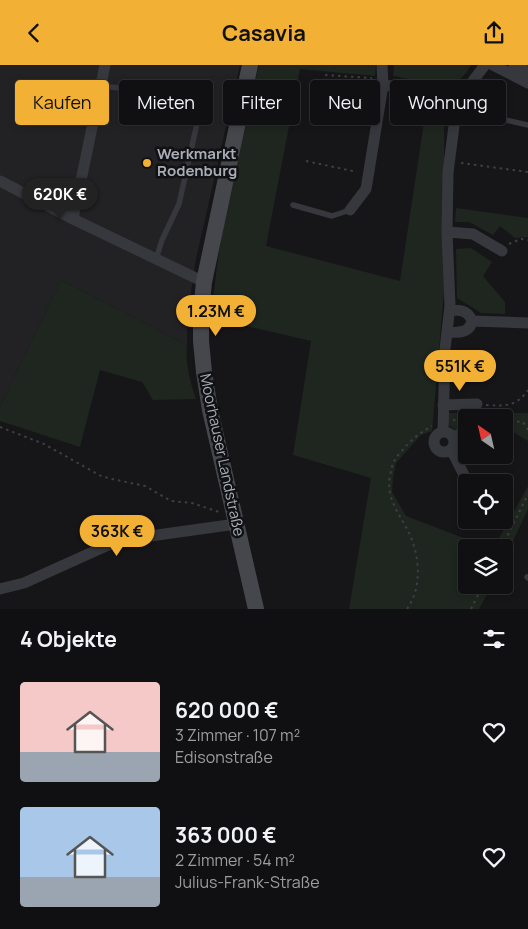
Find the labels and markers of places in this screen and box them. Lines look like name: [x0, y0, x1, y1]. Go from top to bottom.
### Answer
place label: Werkmarkt Rodenburg: [157, 143, 237, 181]
marker: Werkmarkt Rodenburg: [141, 157, 153, 169]
pin: 620K €: [19, 177, 101, 220]
pin: 1.23M €: [170, 295, 262, 337]
pin: 551K €: [419, 349, 501, 392]
pin: 363K €: [76, 515, 158, 557]

